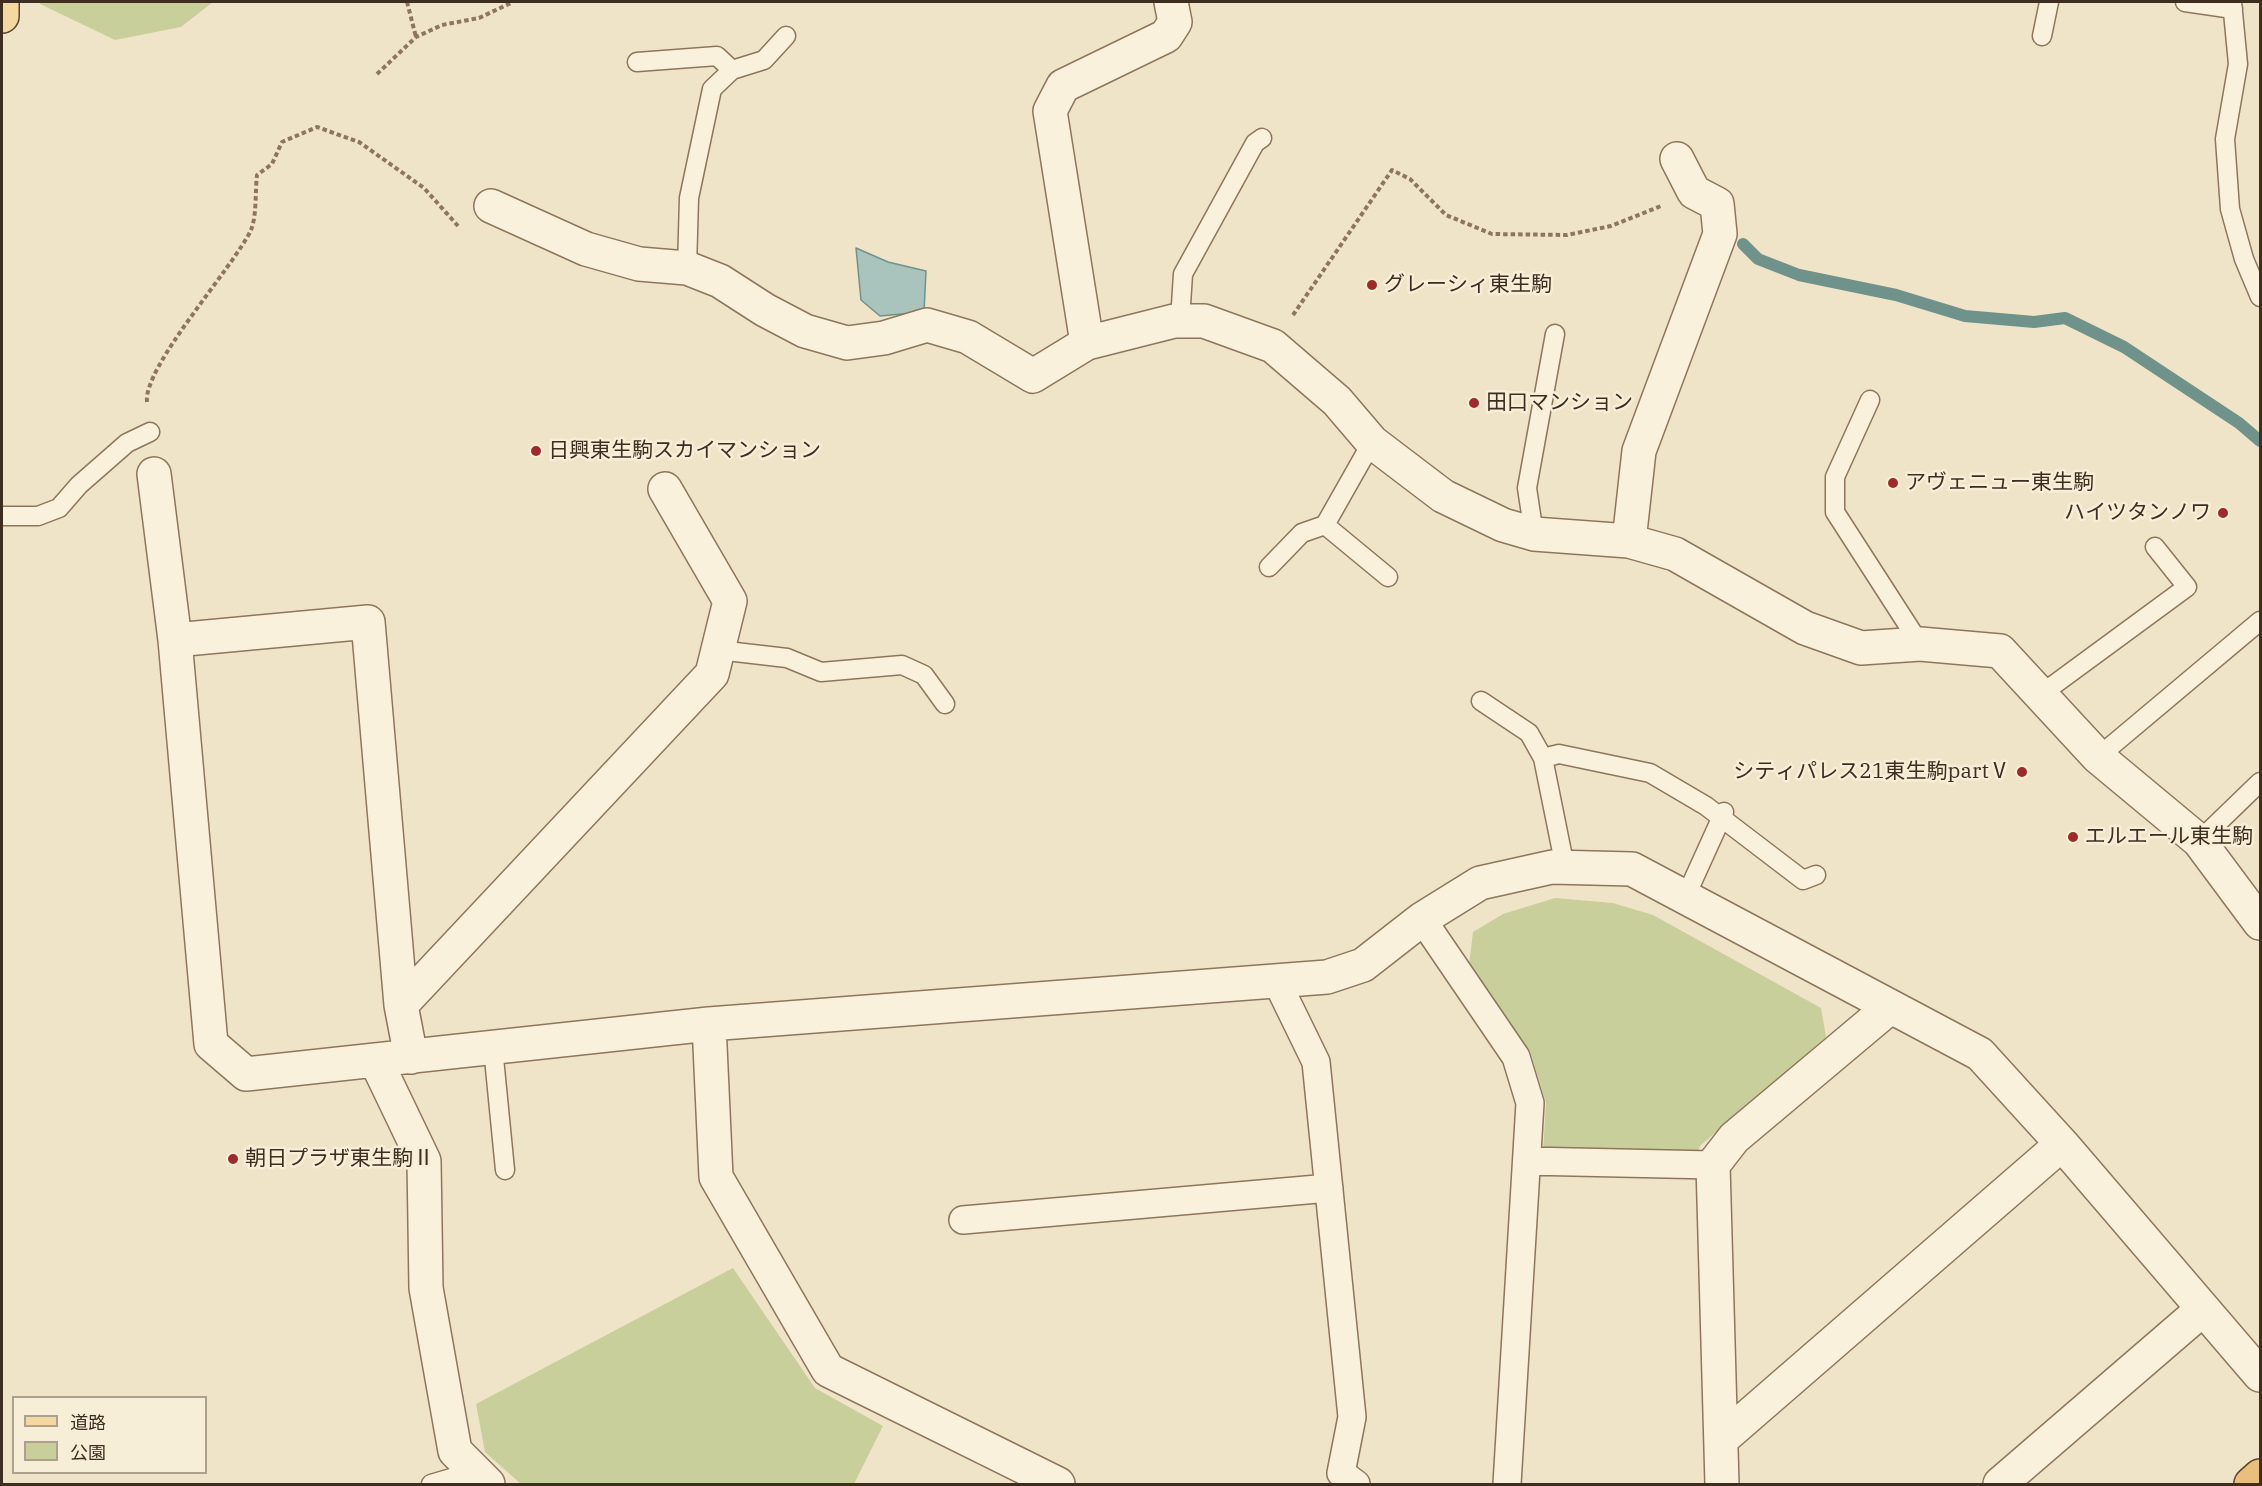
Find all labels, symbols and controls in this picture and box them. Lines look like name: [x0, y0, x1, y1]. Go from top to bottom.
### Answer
place label: グレーシィ東生駒: [1384, 272, 1552, 298]
marker: グレーシィ東生駒: [1365, 278, 1379, 292]
place label: 田口マンション: [1486, 390, 1633, 416]
marker: 田口マンション: [1467, 396, 1481, 410]
place label: 日興東生駒スカイマンション: [548, 438, 821, 464]
marker: 日興東生駒スカイマンション: [529, 444, 543, 458]
place label: アヴェニュー東生駒: [1905, 470, 2094, 496]
marker: アヴェニュー東生駒: [1886, 476, 1900, 490]
place label: ハイツタンノワ: [2064, 500, 2211, 526]
marker: ハイツタンノワ: [2216, 506, 2230, 520]
place label: シティパレス21東生駒partⅤ: [1733, 759, 2010, 785]
marker: シティパレス21東生駒partⅤ: [2015, 765, 2029, 779]
place label: エルエール東生駒: [2085, 824, 2253, 850]
marker: エルエール東生駒: [2066, 830, 2080, 844]
place label: 朝日プラザ東生駒Ⅱ: [245, 1146, 434, 1172]
marker: 朝日プラザ東生駒Ⅱ: [226, 1152, 240, 1166]
legend: [12, 1396, 207, 1474]
text: 道路: [70, 1411, 106, 1434]
text: 公園: [70, 1441, 106, 1464]

